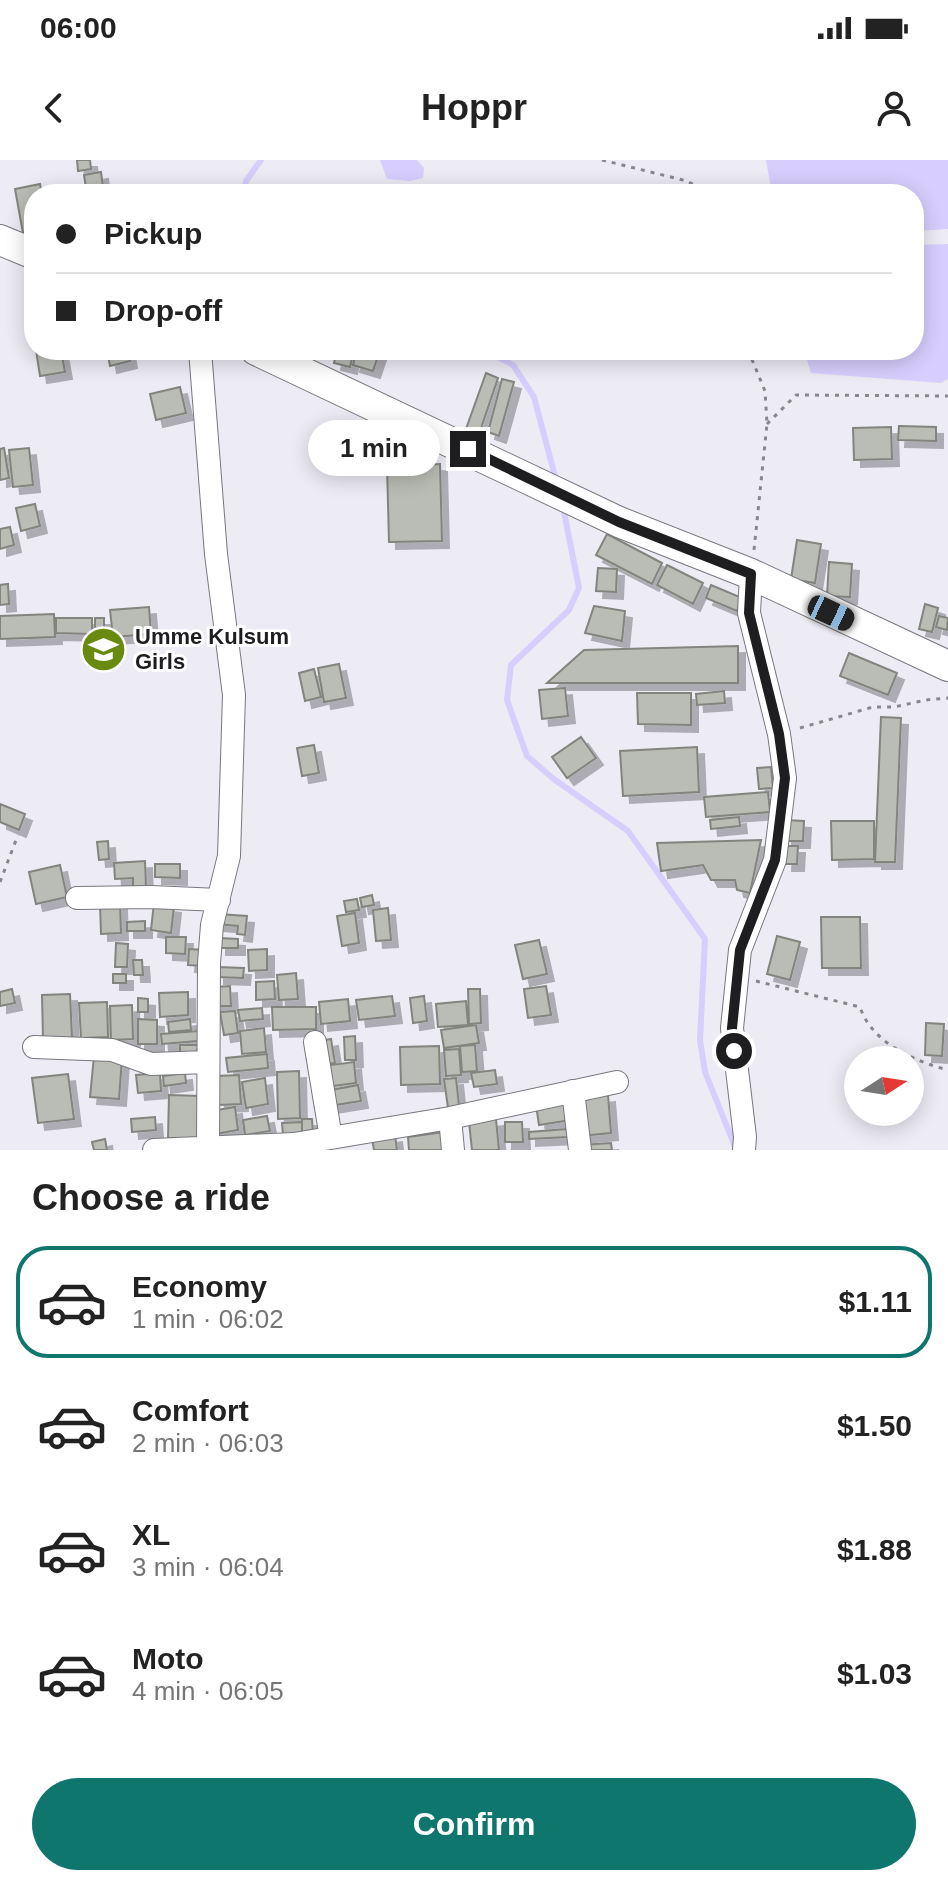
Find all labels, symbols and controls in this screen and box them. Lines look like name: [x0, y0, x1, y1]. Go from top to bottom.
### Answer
text: 06:00: [40, 11, 117, 44]
icon: back: [32, 86, 76, 130]
icon: person: [872, 86, 916, 130]
text: Hoppr: [421, 87, 527, 128]
text: Pickup: [104, 217, 202, 250]
text: Drop-off: [104, 294, 222, 327]
callout: 1 min: [308, 421, 440, 477]
route end: [450, 431, 486, 467]
text: 1 min: [340, 433, 408, 463]
car: [804, 592, 858, 634]
place label: Umme Kulsum Girls: [135, 624, 289, 674]
school or university icon: Umme Kulsum Girls: [80, 625, 128, 673]
route start: [716, 1033, 752, 1069]
north arrow: [844, 1046, 924, 1126]
map controls: [844, 1046, 924, 1126]
text: Choose a ride: [32, 1177, 270, 1218]
icon: car: [36, 1266, 108, 1338]
text: Economy: [132, 1270, 267, 1303]
text: $1.11: [839, 1285, 912, 1318]
text: 1 min · 06:02: [132, 1304, 284, 1334]
icon: car: [36, 1390, 108, 1462]
text: Comfort: [132, 1394, 249, 1427]
text: $1.50: [837, 1409, 912, 1442]
text: 2 min · 06:03: [132, 1428, 284, 1458]
icon: car: [36, 1514, 108, 1586]
text: XL: [132, 1518, 170, 1551]
text: $1.88: [837, 1533, 912, 1566]
text: 3 min · 06:04: [132, 1552, 284, 1582]
icon: car: [36, 1638, 108, 1710]
text: Moto: [132, 1642, 204, 1675]
text: $1.03: [837, 1657, 912, 1690]
text: 4 min · 06:05: [132, 1676, 284, 1706]
button: Confirm: [32, 1778, 916, 1870]

